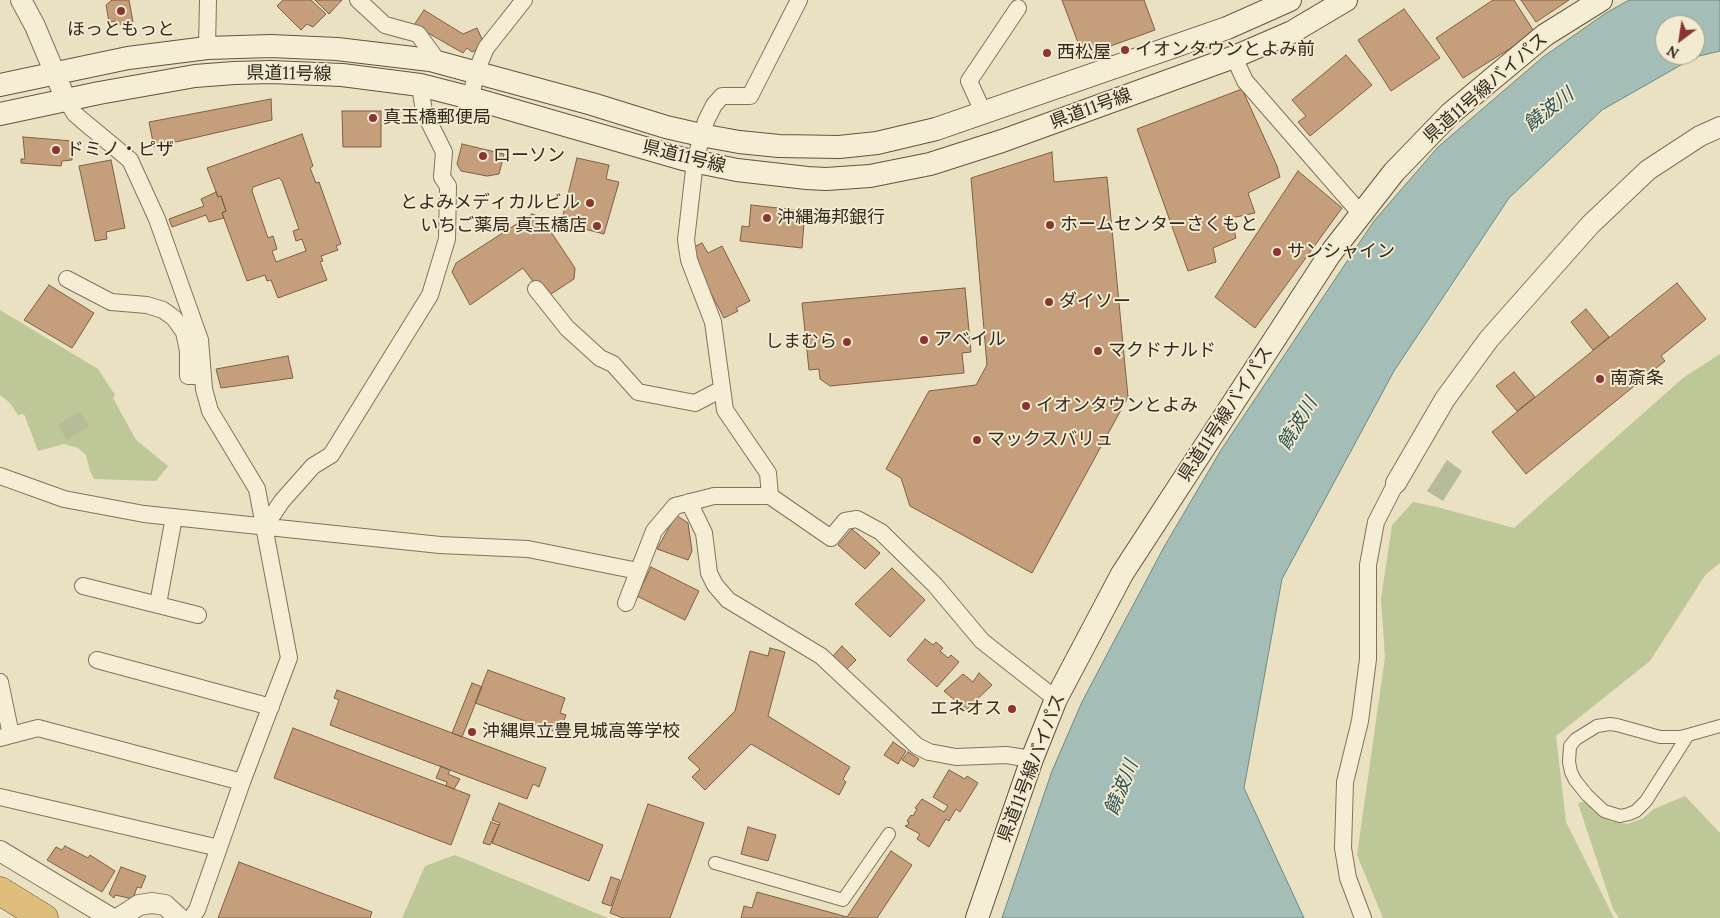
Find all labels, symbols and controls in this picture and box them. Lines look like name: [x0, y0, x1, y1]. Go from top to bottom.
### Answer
marker: ほっともっと: [115, 5, 127, 17]
north arrow: [1655, 15, 1705, 65]
place label: ほっともっと: [67, 19, 175, 41]
street label: 県道11号線バイパス: [1420, 28, 1552, 148]
place label: イオンタウンとよみ前: [1135, 39, 1315, 61]
place label: 西松屋: [1057, 42, 1111, 64]
text: N: [1664, 42, 1682, 63]
marker: イオンタウンとよみ前: [1119, 44, 1131, 56]
marker: 西松屋: [1041, 47, 1053, 59]
street label: 県道11号線: [246, 62, 332, 86]
water label: 饒波川: [1520, 83, 1578, 137]
street label: 県道11号線: [1047, 84, 1135, 134]
place label: 真玉橋郵便局: [383, 107, 491, 129]
marker: 真玉橋郵便局: [367, 112, 379, 124]
street label: 県道11号線: [640, 136, 728, 178]
place label: ドミノ・ピザ: [66, 139, 174, 161]
marker: ドミノ・ピザ: [50, 144, 62, 156]
place label: ローソン: [493, 145, 565, 167]
marker: ローソン: [477, 150, 489, 162]
place label: とよみメディカルビル: [400, 192, 580, 214]
marker: とよみメディカルビル: [584, 197, 596, 209]
place label: 沖縄海邦銀行: [777, 207, 885, 229]
marker: 沖縄海邦銀行: [761, 212, 773, 224]
place label: ホームセンターさくもと: [1060, 214, 1258, 236]
place label: いちご薬局 真玉橋店: [420, 215, 587, 237]
marker: ホームセンターさくもと: [1044, 219, 1056, 231]
marker: いちご薬局 真玉橋店: [591, 220, 603, 232]
place label: サンシャイン: [1287, 241, 1395, 263]
marker: サンシャイン: [1271, 246, 1283, 258]
place label: ダイソー: [1059, 291, 1131, 313]
marker: ダイソー: [1043, 296, 1055, 308]
place label: アベイル: [934, 329, 1006, 351]
place label: しまむら: [765, 331, 837, 353]
marker: アベイル: [918, 334, 930, 346]
marker: しまむら: [841, 336, 853, 348]
place label: マクドナルド: [1108, 340, 1216, 362]
street label: 県道11号線バイパス: [1174, 342, 1278, 486]
marker: マクドナルド: [1092, 345, 1104, 357]
place label: 南斎条: [1610, 368, 1664, 390]
marker: 南斎条: [1594, 373, 1606, 385]
water label: 饒波川: [1274, 394, 1322, 454]
place label: イオンタウンとよみ: [1036, 395, 1198, 417]
marker: イオンタウンとよみ: [1020, 400, 1032, 412]
place label: マックスバリュ: [987, 429, 1113, 451]
marker: マックスバリュ: [971, 434, 983, 446]
street label: 県道11号線バイパス: [994, 691, 1070, 845]
place label: エネオス: [930, 698, 1002, 720]
marker: エネオス: [1006, 703, 1018, 715]
place label: 沖縄県立豊見城高等学校: [482, 721, 680, 743]
marker: 沖縄県立豊見城高等学校: [466, 726, 478, 738]
water label: 饒波川: [1101, 757, 1143, 819]

